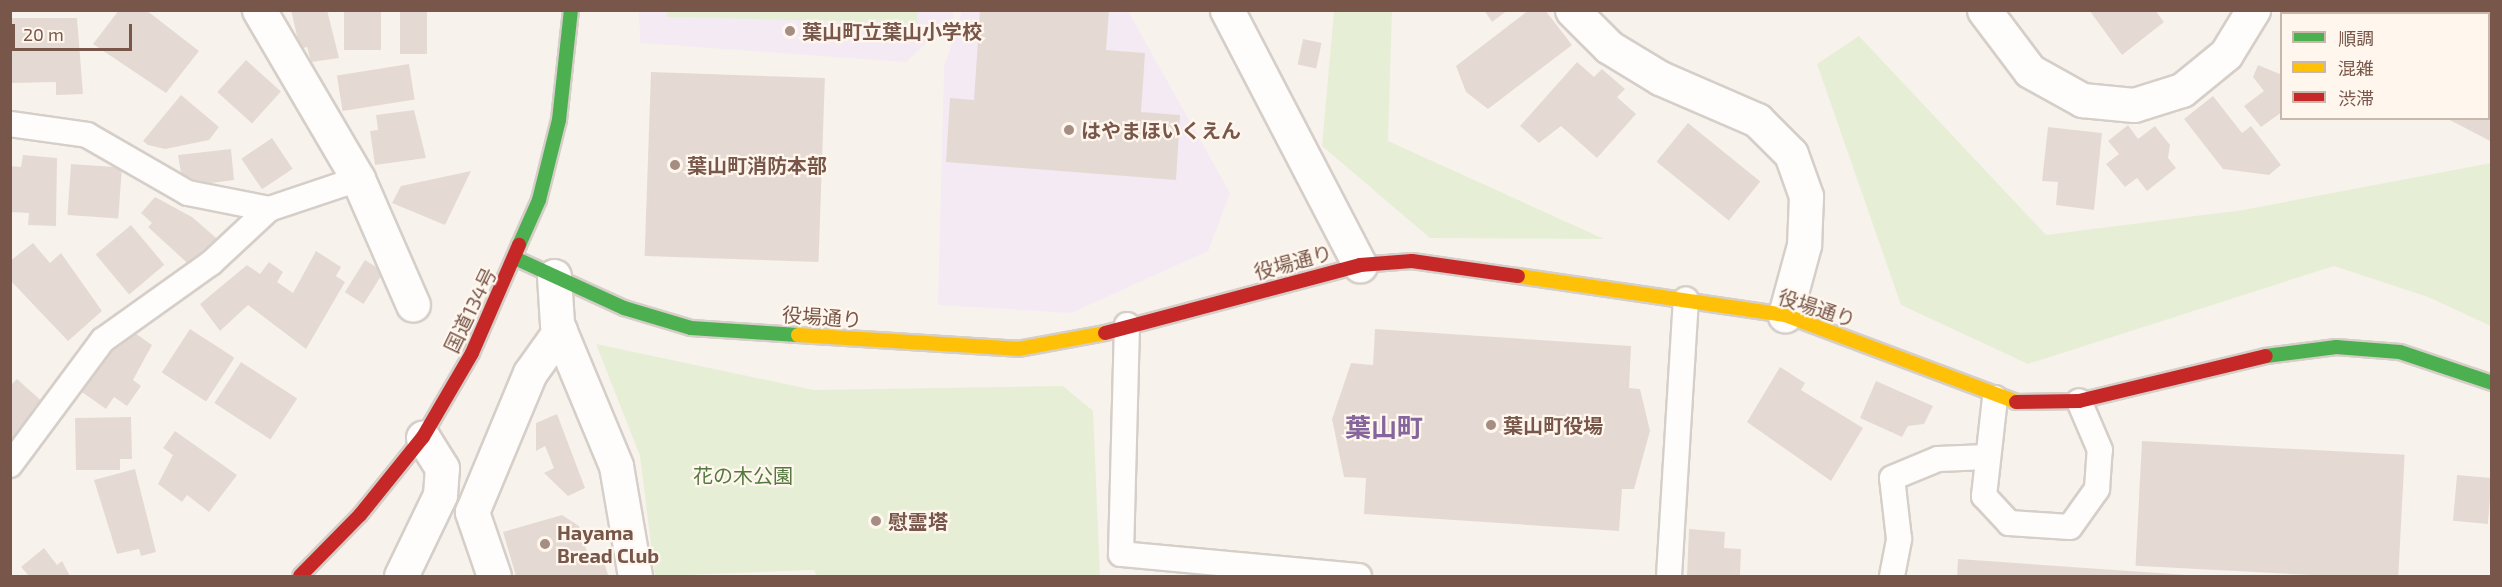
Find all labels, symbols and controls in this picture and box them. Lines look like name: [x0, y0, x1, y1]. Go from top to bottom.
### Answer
scale bar: [15, 12, 135, 50]
legend: [2280, 12, 2490, 120]
place label: 葉山町立葉山小学校: [802, 19, 982, 43]
text: 20 m: [23, 23, 64, 45]
marker: 葉山町立葉山小学校: [783, 24, 797, 38]
text: 順調: [2338, 27, 2374, 49]
text: 混雑: [2338, 57, 2374, 79]
text: 渋滞: [2338, 87, 2374, 109]
place label: はやまほいくえん: [1081, 118, 1241, 142]
marker: はやまほいくえん: [1062, 123, 1076, 137]
place label: 葉山町消防本部: [687, 153, 827, 177]
marker: 葉山町消防本部: [668, 158, 682, 172]
street label: 役場通り: [1251, 240, 1335, 284]
street label: 国道134号: [439, 264, 501, 356]
street label: 役場通り: [1775, 284, 1859, 332]
street label: 役場通り: [781, 302, 863, 332]
district label: 葉山町: [1345, 411, 1423, 443]
place label: 葉山町役場: [1503, 413, 1603, 437]
marker: 葉山町役場: [1484, 418, 1498, 432]
park label: 花の木公園: [693, 463, 793, 487]
place label: 慰霊塔: [888, 509, 948, 533]
marker: 慰霊塔: [869, 514, 883, 528]
place label: Hayama Bread Club: [557, 520, 659, 567]
marker: Hayama Bread Club: [538, 537, 552, 551]

